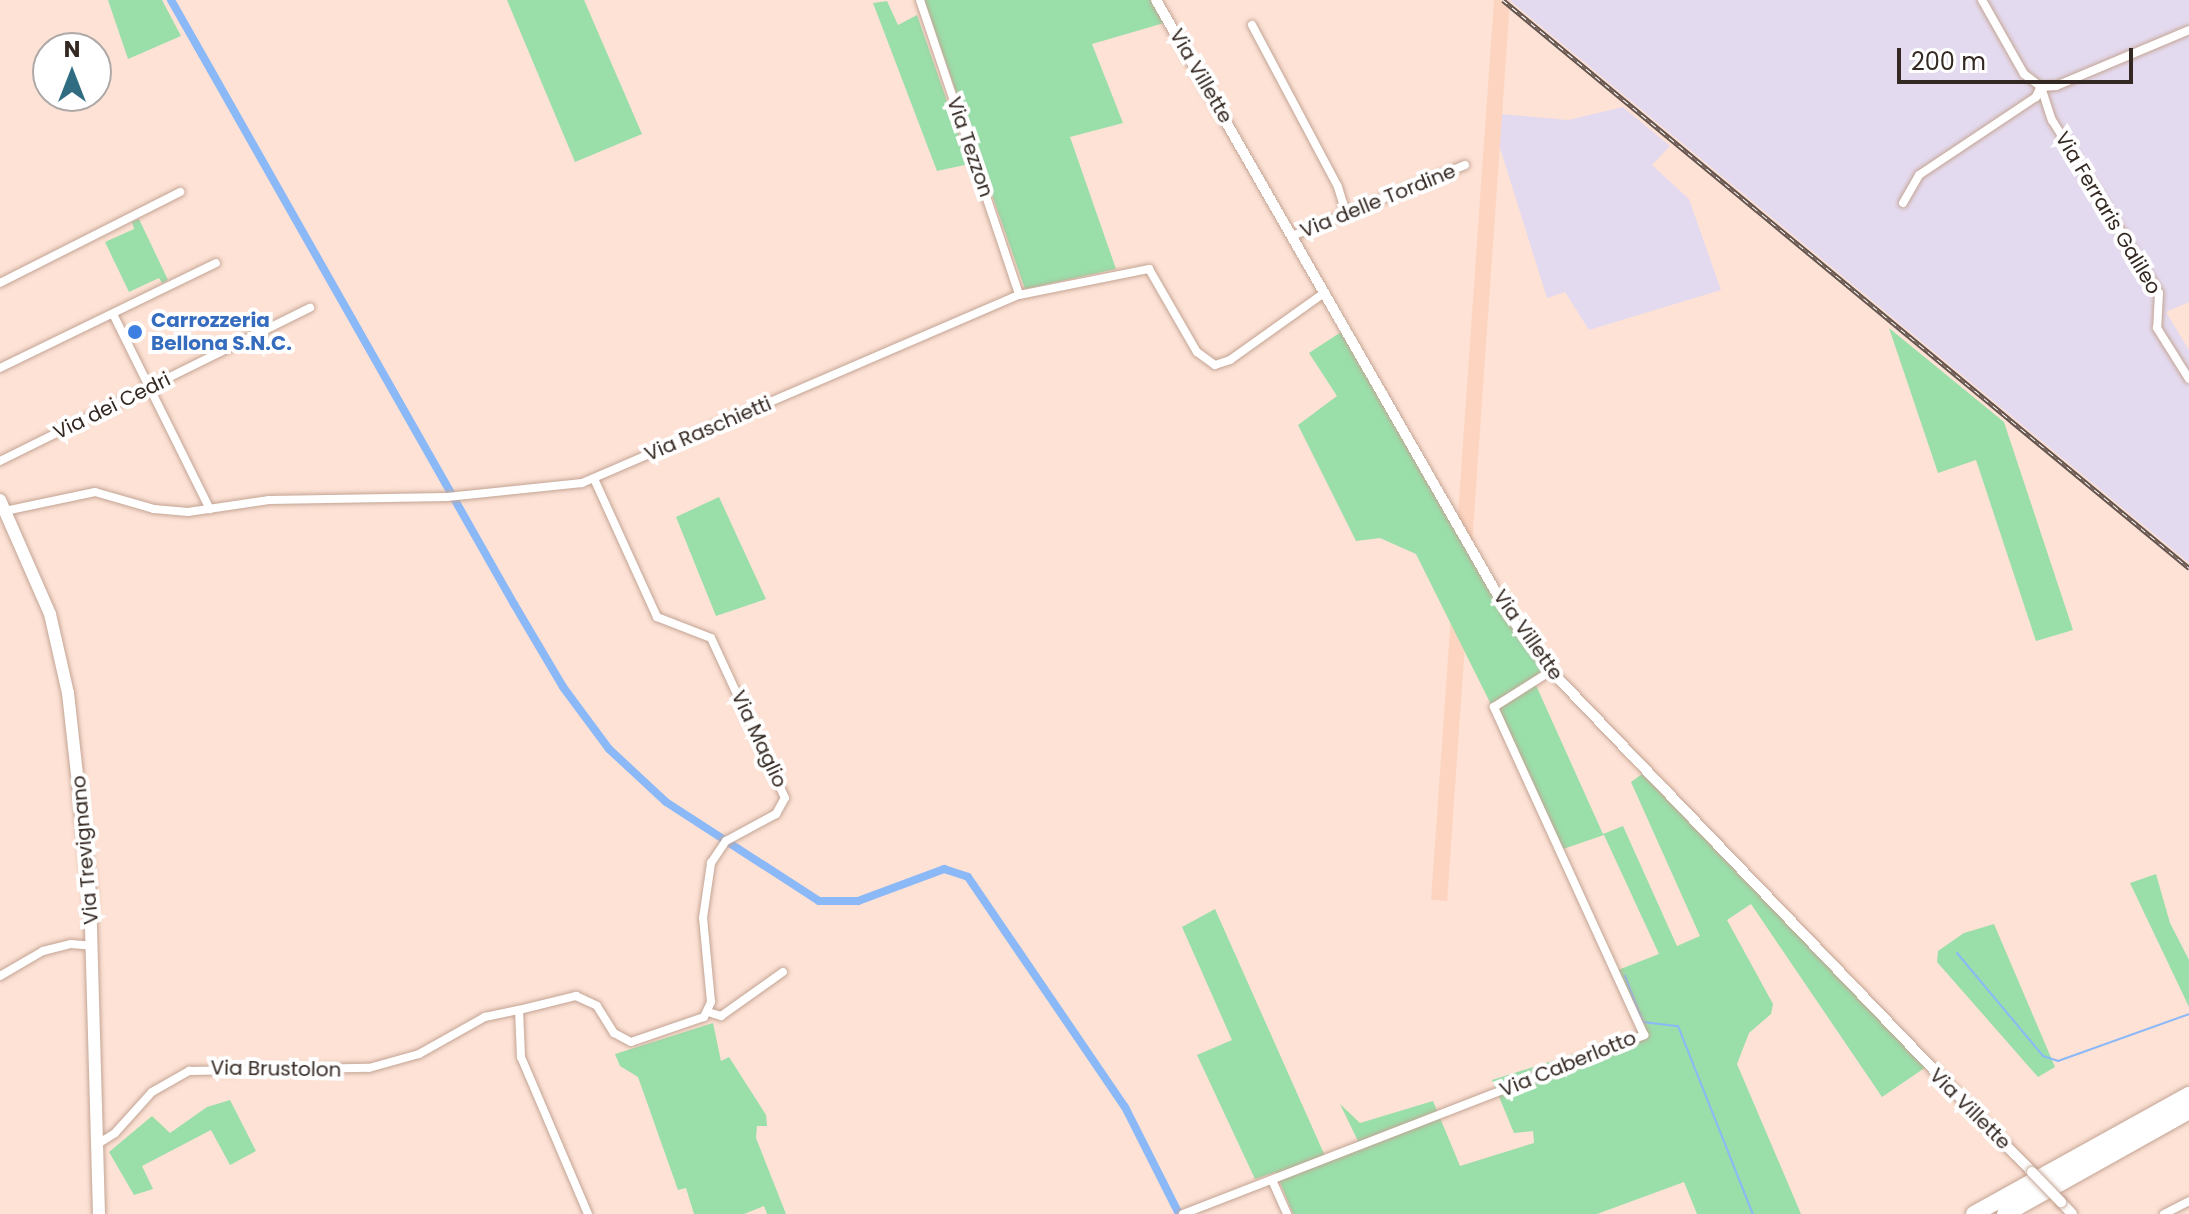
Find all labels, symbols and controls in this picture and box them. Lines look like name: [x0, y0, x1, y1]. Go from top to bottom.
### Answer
street label: Via Villette: [1164, 25, 1238, 127]
north arrow: [32, 32, 112, 112]
scale bar: [1901, 32, 2137, 82]
text: N: [64, 34, 80, 65]
text: 200 m: [1911, 45, 1986, 78]
street label: Via Tezzon: [942, 94, 998, 200]
street label: Via Ferraris Galileo: [2050, 127, 2166, 299]
street label: Via delle Tordine: [1297, 159, 1459, 243]
place label: Carrozzeria Bellona S.N.C.: [151, 308, 292, 355]
marker: Carrozzeria Bellona S.N.C.: [126, 323, 144, 341]
street label: Via dei Cedri: [50, 367, 174, 445]
street label: Via Raschietti: [641, 392, 775, 466]
street label: Via Villette: [1488, 585, 1568, 685]
street label: Via Maglio: [726, 687, 792, 791]
street label: Via Trevignano: [67, 774, 103, 926]
street label: Via Caberlotto: [1496, 1026, 1640, 1102]
street label: Via Brustolon: [210, 1056, 342, 1082]
street label: Via Villette: [1924, 1063, 2016, 1155]

